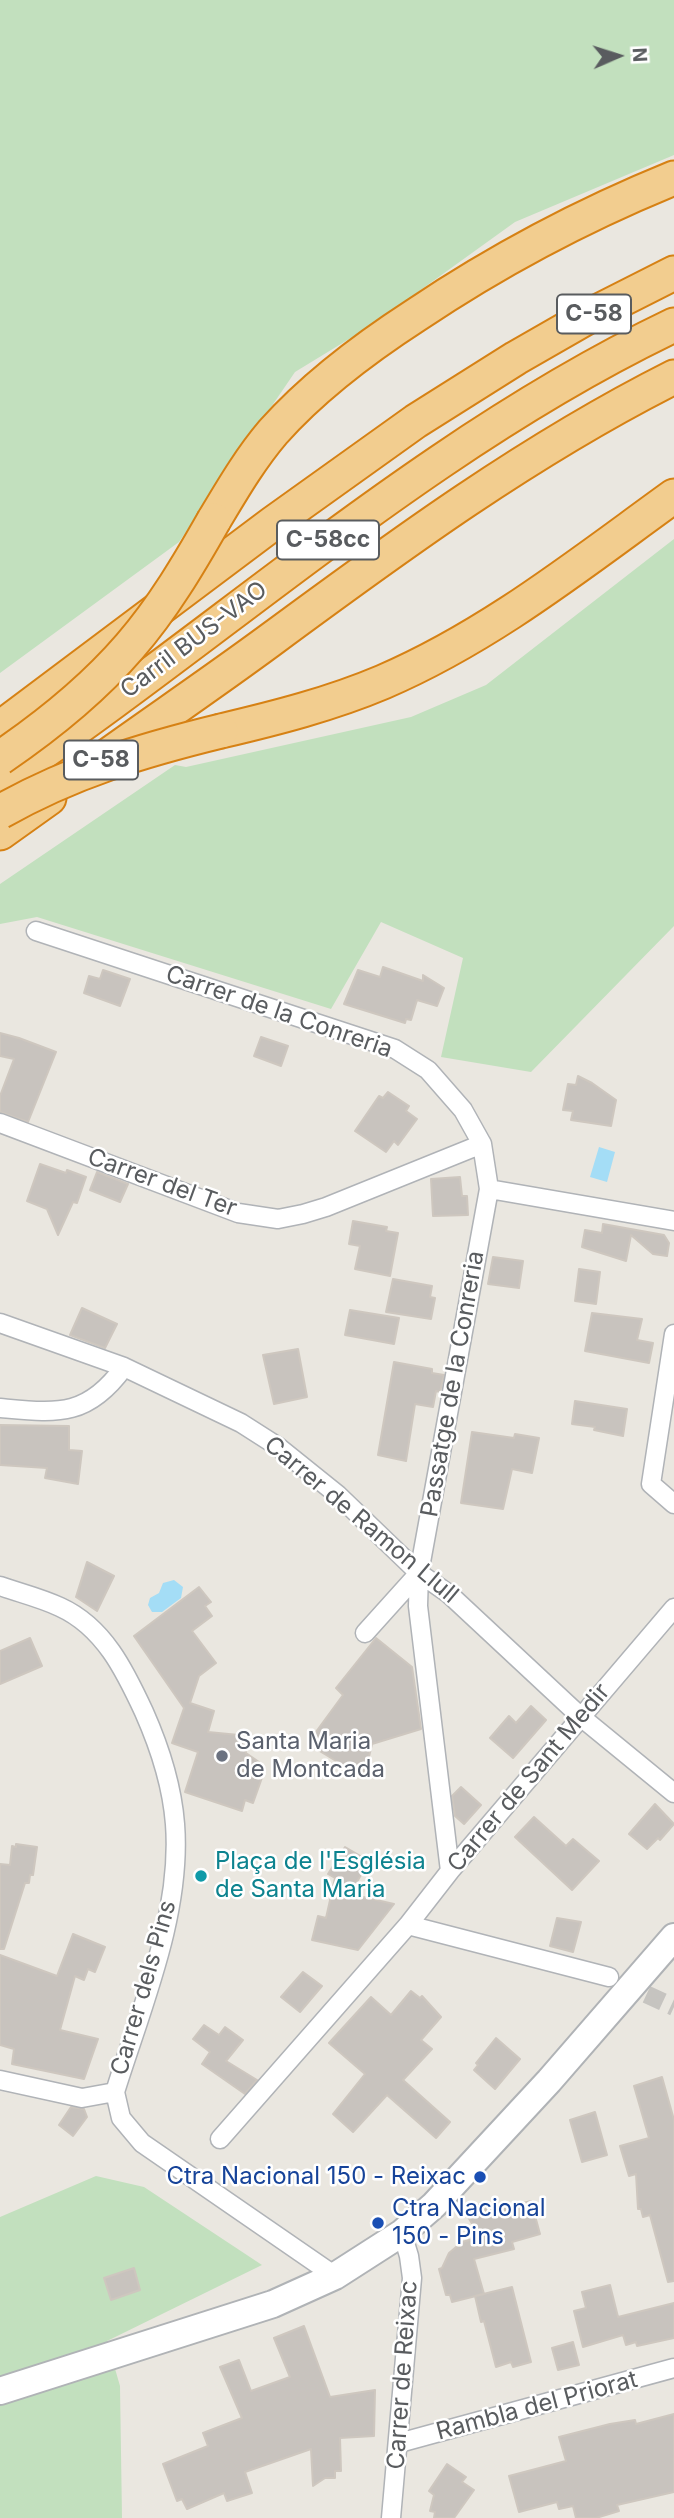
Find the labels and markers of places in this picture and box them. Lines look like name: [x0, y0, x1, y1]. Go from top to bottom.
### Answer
place label: Santa Maria de Montcada: [236, 1728, 385, 1784]
marker: Santa Maria de Montcada: [214, 1748, 230, 1764]
place label: Plaça de l'Església de Santa Maria: [215, 1848, 426, 1904]
marker: Plaça de l'Església de Santa Maria: [193, 1868, 209, 1884]
place label: Ctra Nacional 150 - Reixac: [166, 2163, 466, 2191]
marker: Ctra Nacional 150 - Reixac: [472, 2169, 488, 2185]
place label: Ctra Nacional 150 - Pins: [392, 2195, 546, 2251]
marker: Ctra Nacional 150 - Pins: [370, 2215, 386, 2231]

